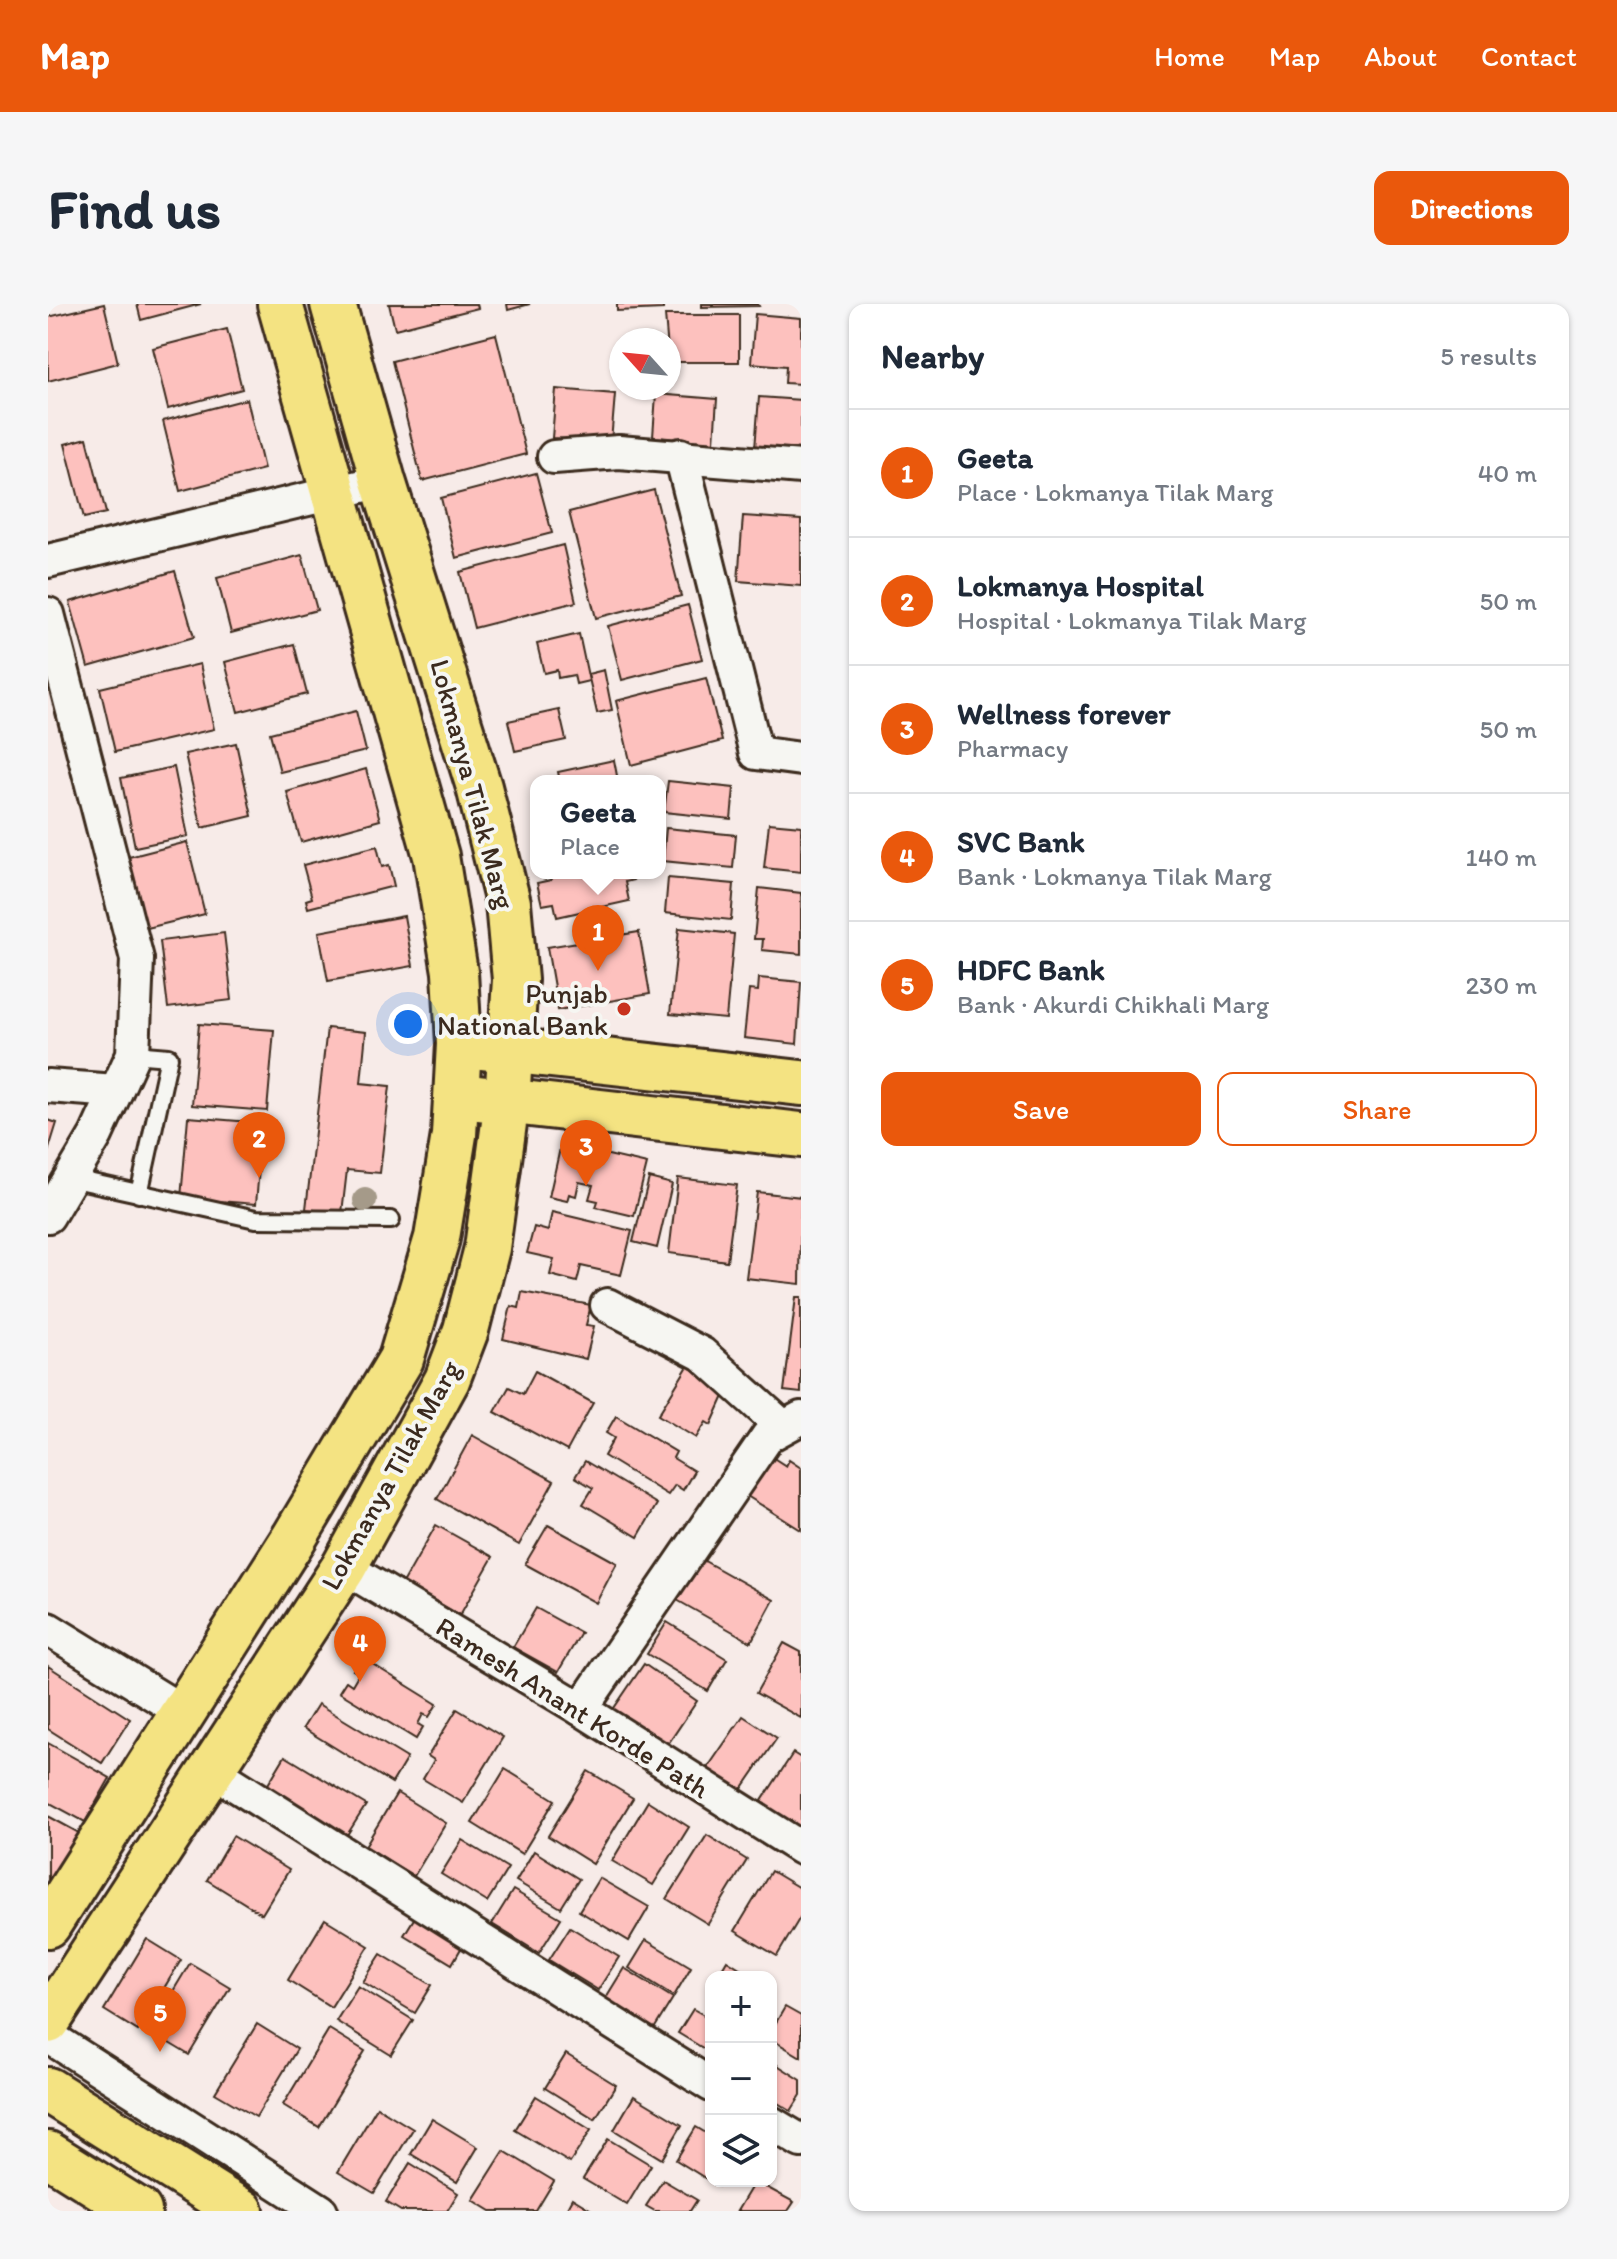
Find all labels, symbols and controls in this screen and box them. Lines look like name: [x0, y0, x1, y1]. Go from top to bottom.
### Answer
text: Map: [40, 33, 110, 79]
text: Home: [1154, 39, 1225, 73]
text: Map: [1269, 39, 1320, 73]
text: About: [1364, 39, 1437, 73]
text: Contact: [1481, 39, 1577, 73]
button: Directions: [1374, 171, 1569, 245]
text: Find us: [48, 175, 221, 242]
north arrow: [609, 328, 681, 400]
text: Nearby: [881, 336, 984, 377]
text: 5 results: [1440, 340, 1537, 372]
text: Geeta: [957, 439, 1033, 476]
text: 1: [901, 457, 913, 489]
text: 40 m: [1478, 457, 1537, 489]
text: Place · Lokmanya Tilak Marg: [957, 476, 1273, 508]
text: Lokmanya Hospital: [957, 567, 1204, 604]
text: 2: [900, 585, 914, 617]
text: 50 m: [1480, 585, 1537, 617]
text: Hospital · Lokmanya Tilak Marg: [957, 604, 1307, 636]
street label: Lokmanya Tilak Marg: [423, 656, 523, 913]
text: Wellness forever: [957, 695, 1171, 732]
text: 3: [900, 713, 914, 745]
text: 50 m: [1480, 713, 1537, 745]
text: Pharmacy: [957, 732, 1068, 764]
popup: [530, 775, 666, 879]
text: Geeta: [560, 793, 636, 830]
text: SVC Bank: [957, 823, 1085, 860]
text: Place: [560, 830, 620, 862]
text: 4: [899, 841, 915, 873]
text: 140 m: [1466, 841, 1537, 873]
text: Bank · Lokmanya Tilak Marg: [957, 860, 1272, 892]
pin: 1: [572, 905, 624, 971]
text: HDFC Bank: [957, 951, 1105, 988]
text: 5: [900, 969, 914, 1001]
text: 230 m: [1465, 969, 1537, 1001]
place label: Punjab National Bank: [437, 976, 608, 1042]
text: Bank · Akurdi Chikhali Marg: [957, 988, 1269, 1020]
marker: Punjab National Bank: [615, 1000, 633, 1018]
your location: [388, 1004, 428, 1044]
button: Save: [881, 1072, 1201, 1146]
button: Share: [1217, 1072, 1537, 1146]
pin: 2: [233, 1112, 285, 1178]
pin: 3: [560, 1120, 612, 1186]
street label: Lokmanya Tilak Marg: [313, 1354, 468, 1596]
street label: Ramesh Anant Korde Path: [430, 1609, 716, 1805]
pin: 4: [334, 1616, 386, 1682]
map controls: [705, 1971, 777, 2187]
button: +: [705, 1971, 777, 2043]
pin: 5: [134, 1986, 186, 2052]
button: −: [705, 2043, 777, 2115]
button: layers: [705, 2115, 777, 2187]

